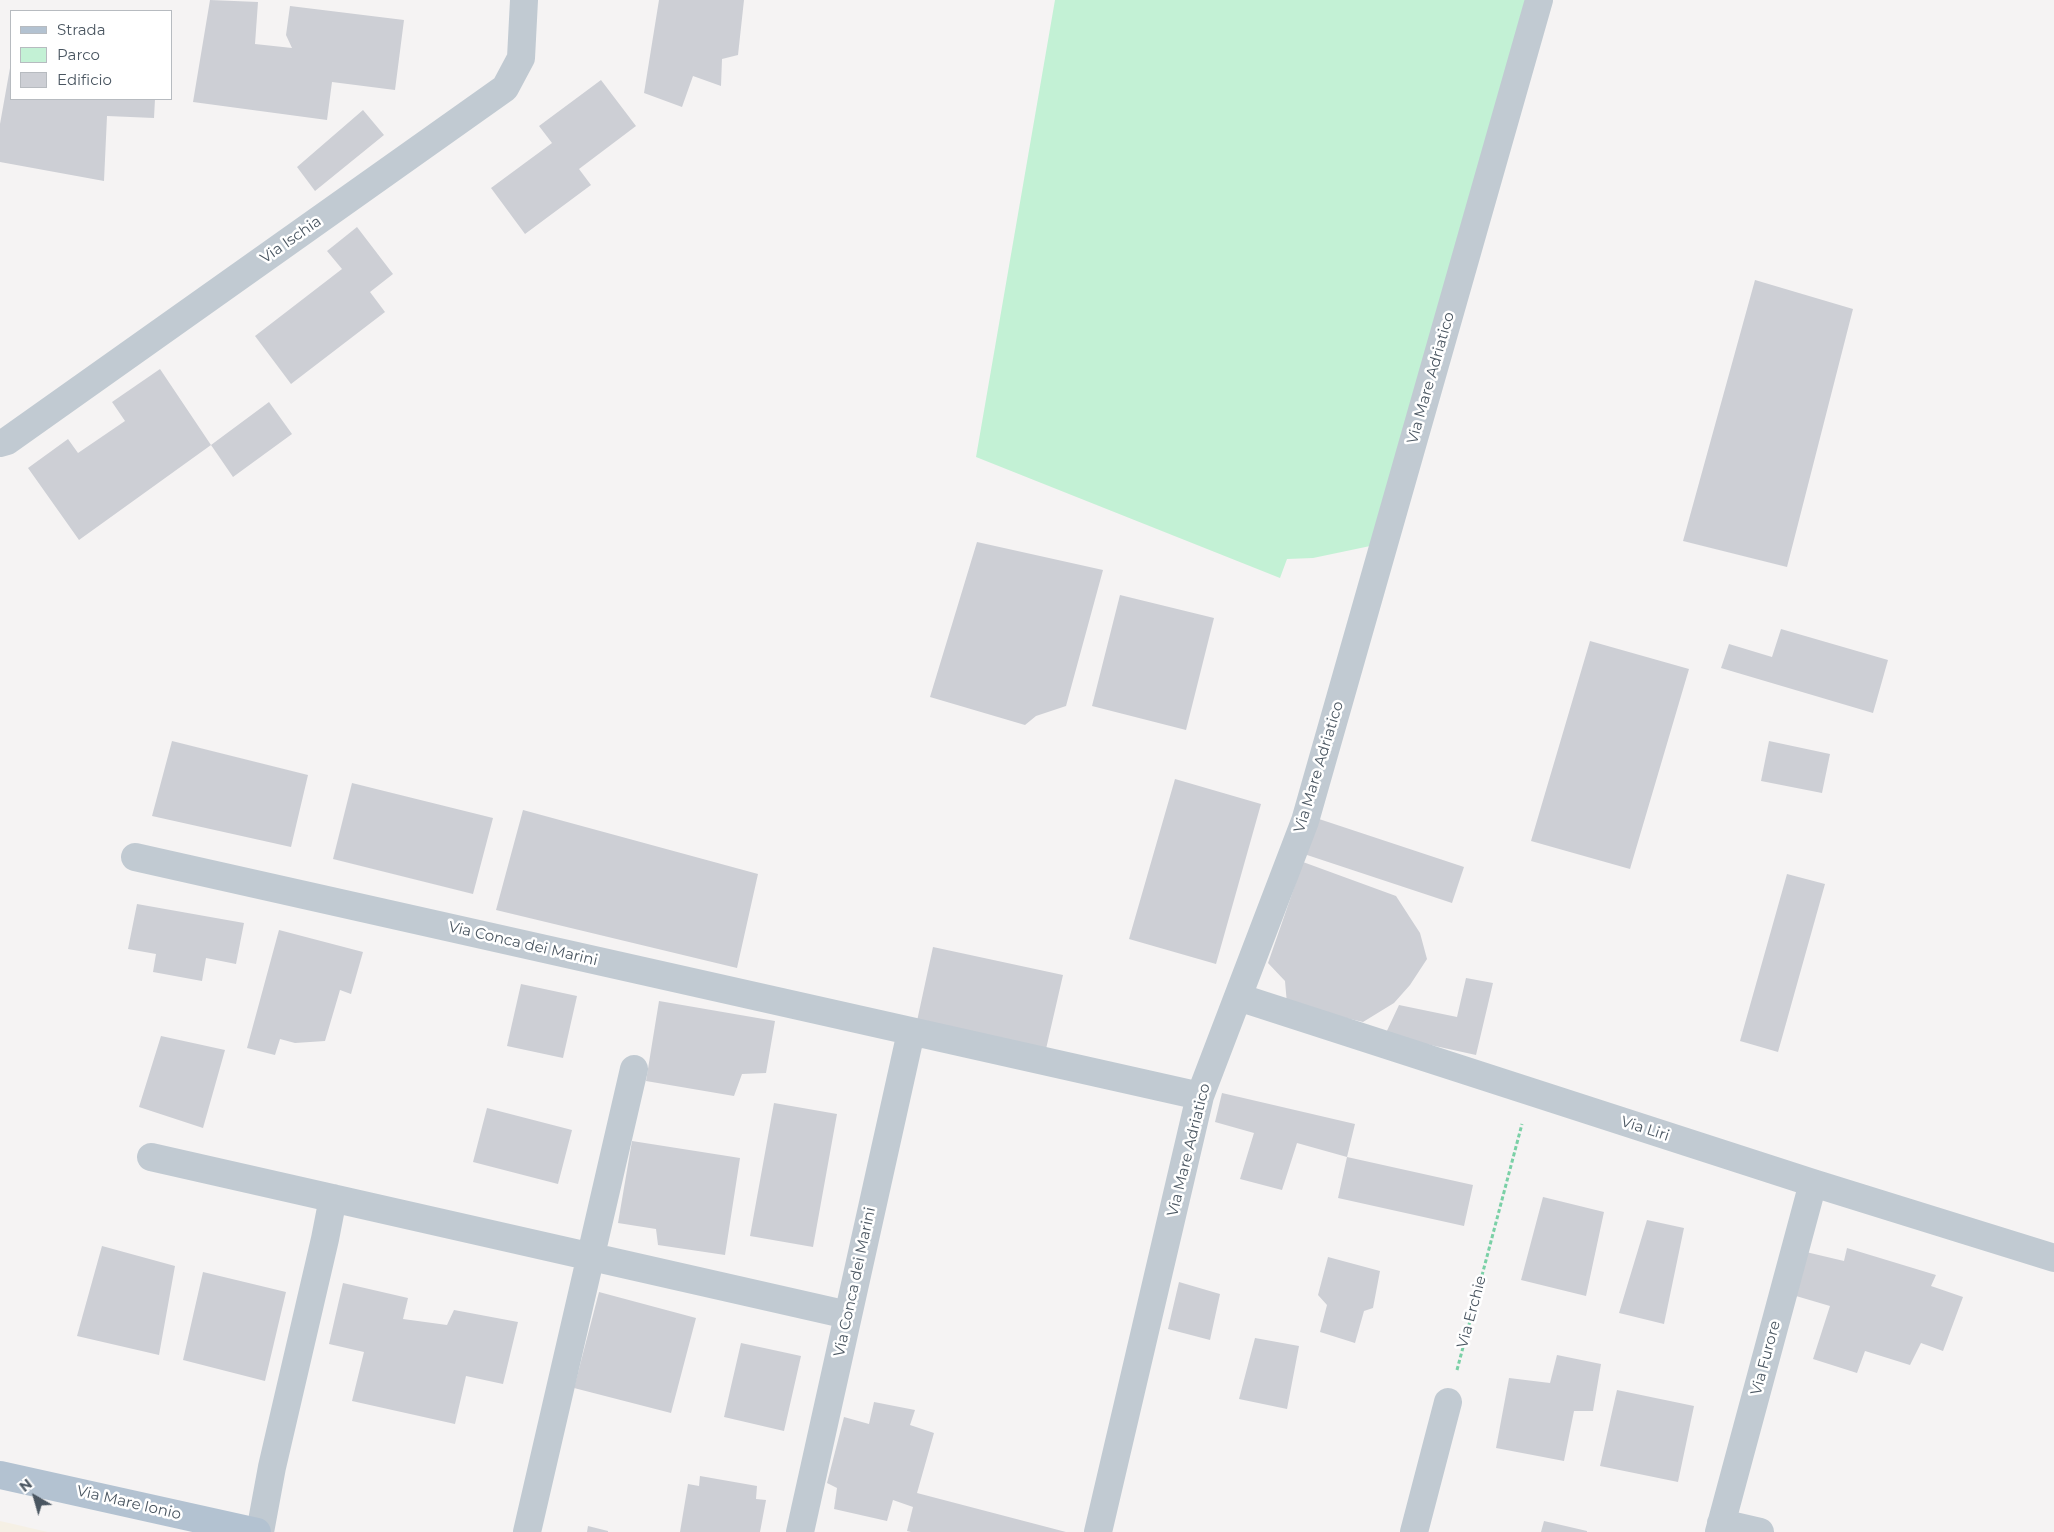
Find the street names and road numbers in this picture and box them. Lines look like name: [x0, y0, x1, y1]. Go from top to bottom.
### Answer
street label: Via Ischia: [257, 212, 325, 268]
street label: Via Mare Adriatico: [1404, 310, 1458, 446]
street label: Via Mare Adriatico: [1290, 699, 1348, 835]
street label: Via Conca dei Marini: [447, 918, 599, 970]
street label: Via Mare Adriatico: [1164, 1082, 1214, 1218]
street label: Via Liri: [1619, 1113, 1671, 1145]
street label: Via Conca dei Marini: [830, 1206, 880, 1358]
street label: Via Erchie: [1454, 1274, 1490, 1350]
street label: Via Furore: [1747, 1319, 1785, 1397]
street label: Via Mare Ionio: [75, 1482, 183, 1524]

